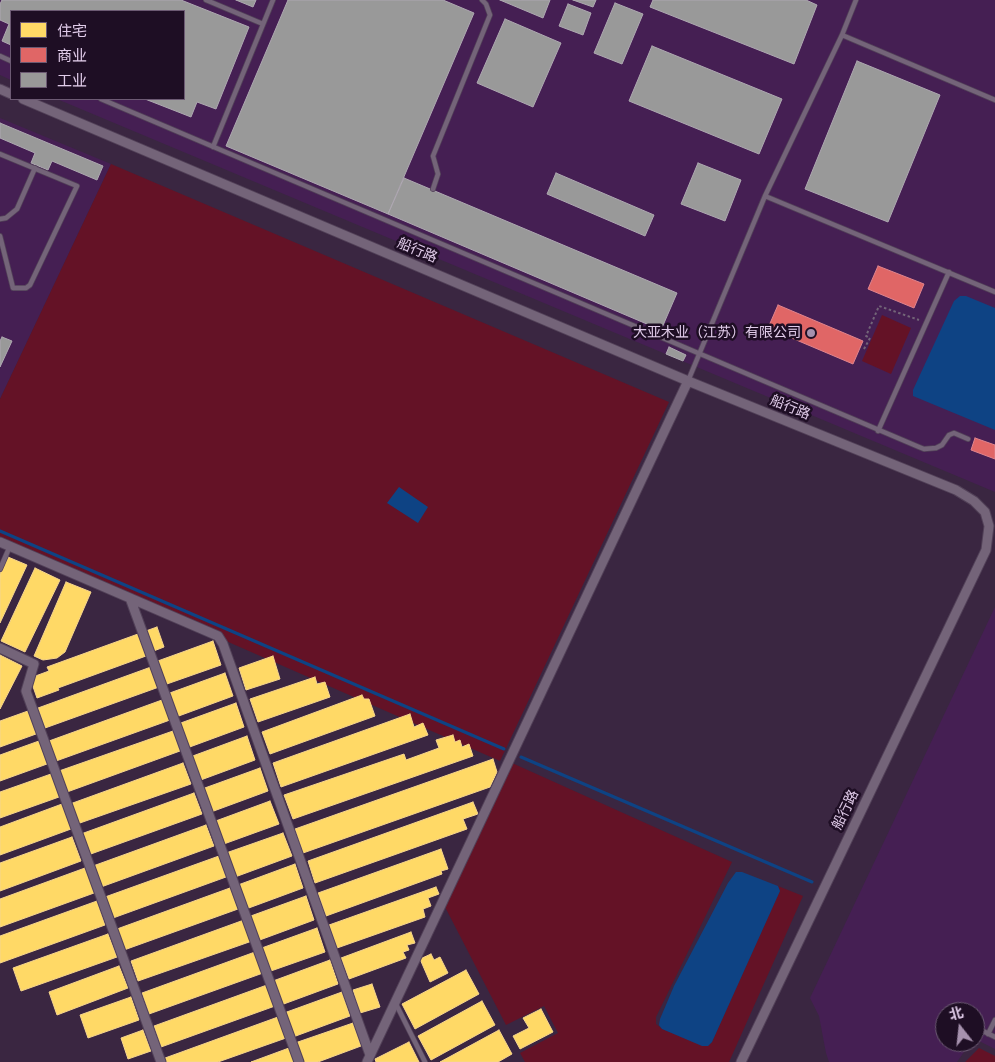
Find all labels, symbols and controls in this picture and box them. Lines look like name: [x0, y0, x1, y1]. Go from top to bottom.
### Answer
legend: [10, 10, 185, 100]
text: 住宅: [57, 21, 87, 41]
text: 商业: [57, 46, 87, 66]
text: 工业: [57, 71, 87, 91]
street label: 船行路: [394, 235, 440, 267]
place label: 大亚木业（江苏）有限公司: [633, 325, 801, 341]
marker: 大亚木业（江苏）有限公司: [805, 327, 817, 339]
street label: 船行路: [767, 392, 813, 424]
street label: 船行路: [829, 787, 863, 833]
north arrow: [935, 1002, 985, 1052]
text: 北: [947, 1003, 965, 1024]

